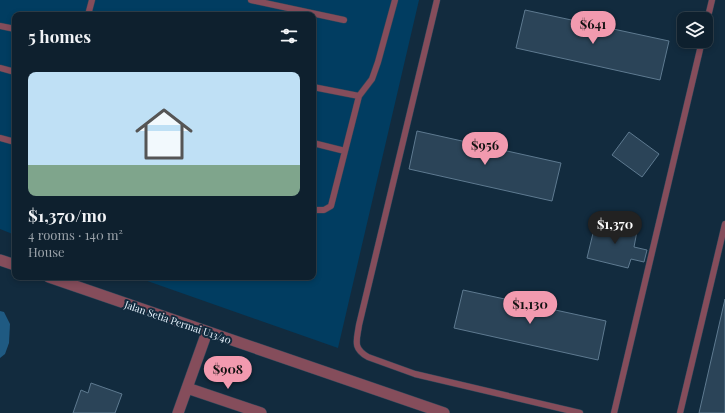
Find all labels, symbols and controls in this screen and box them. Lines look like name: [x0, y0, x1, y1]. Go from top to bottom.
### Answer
pin: $641: [569, 11, 617, 45]
map controls: [677, 12, 713, 48]
button: layers: [677, 12, 713, 48]
text: $641: [580, 15, 606, 32]
text: 5 homes: [28, 25, 91, 47]
icon: filters: [278, 25, 300, 47]
icon: home: [128, 98, 200, 170]
pin: $956: [461, 132, 509, 166]
text: $956: [471, 136, 499, 153]
text: $1,370/mo: [28, 204, 107, 226]
pin: $1,370: [582, 211, 648, 245]
text: $1,370: [597, 215, 633, 232]
text: 4 rooms · 140 m²: [28, 226, 123, 243]
text: House: [28, 243, 65, 260]
pin: $1,130: [497, 291, 563, 325]
text: $1,130: [512, 295, 548, 312]
street label: Jalan Setia Permai U13/40: [122, 297, 233, 347]
pin: $908: [204, 356, 252, 390]
text: $908: [213, 360, 243, 377]

